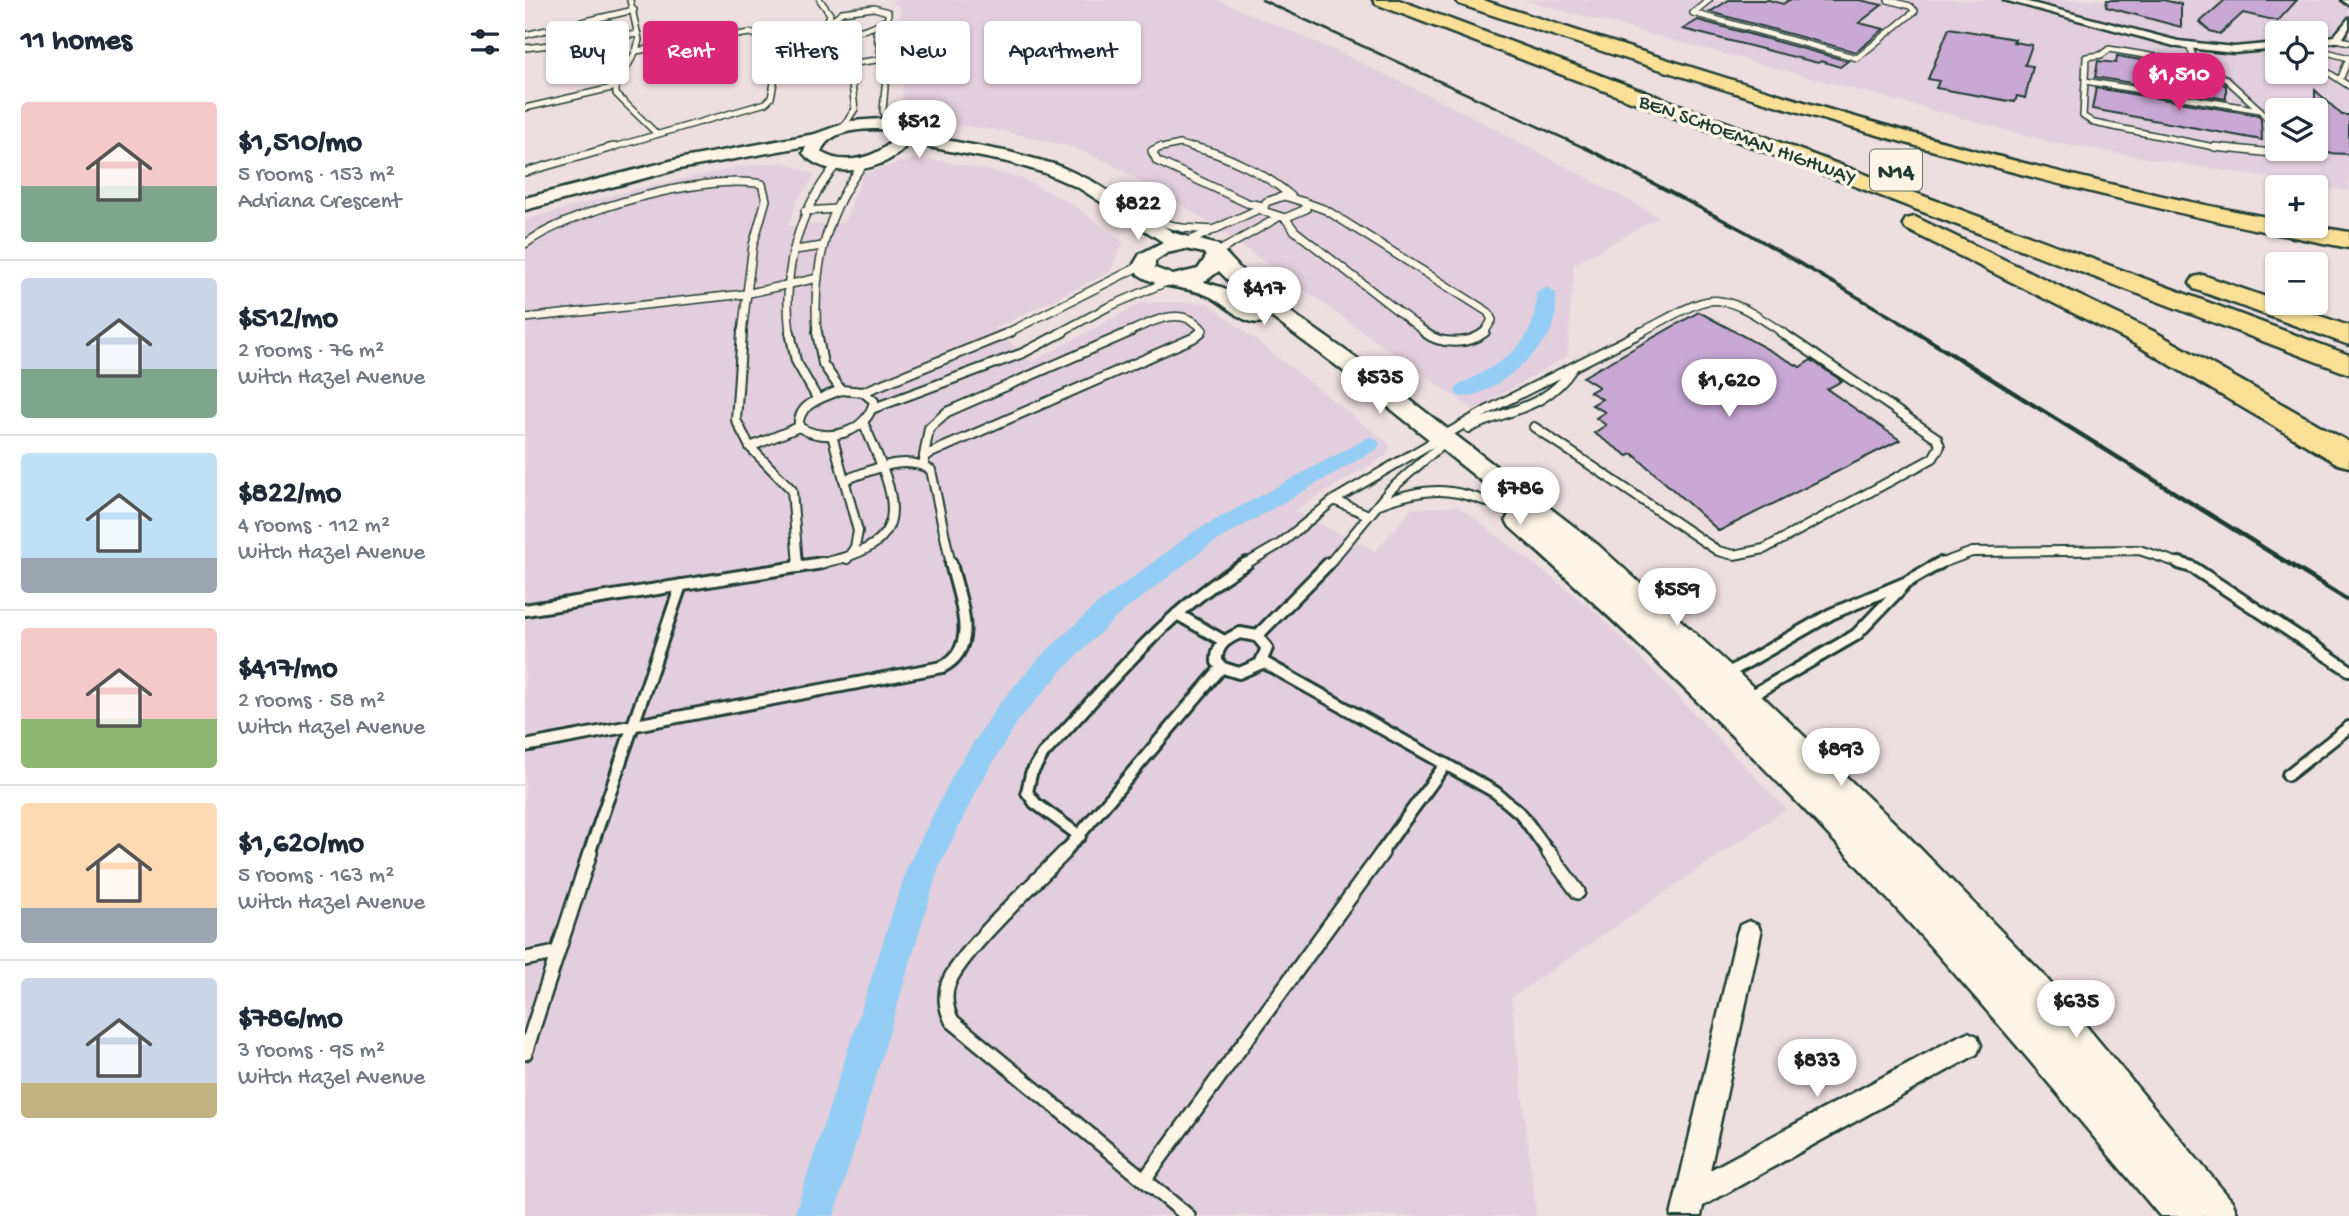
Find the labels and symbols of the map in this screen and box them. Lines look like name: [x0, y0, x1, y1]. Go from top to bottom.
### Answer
pin: $1,510: [2122, 54, 2236, 113]
street label: BEN SCHOEMAN HIGHWAY: [1634, 90, 1859, 192]
pin: $512: [878, 100, 960, 160]
road number: N14: [1870, 150, 1922, 190]
pin: $822: [1097, 182, 1179, 242]
pin: $417: [1223, 268, 1305, 327]
pin: $535: [1339, 356, 1421, 416]
pin: $1,620: [1672, 360, 1786, 419]
pin: $786: [1479, 468, 1561, 527]
pin: $559: [1636, 568, 1718, 628]
pin: $893: [1800, 728, 1882, 788]
pin: $635: [2035, 981, 2117, 1040]
pin: $833: [1776, 1040, 1858, 1099]

